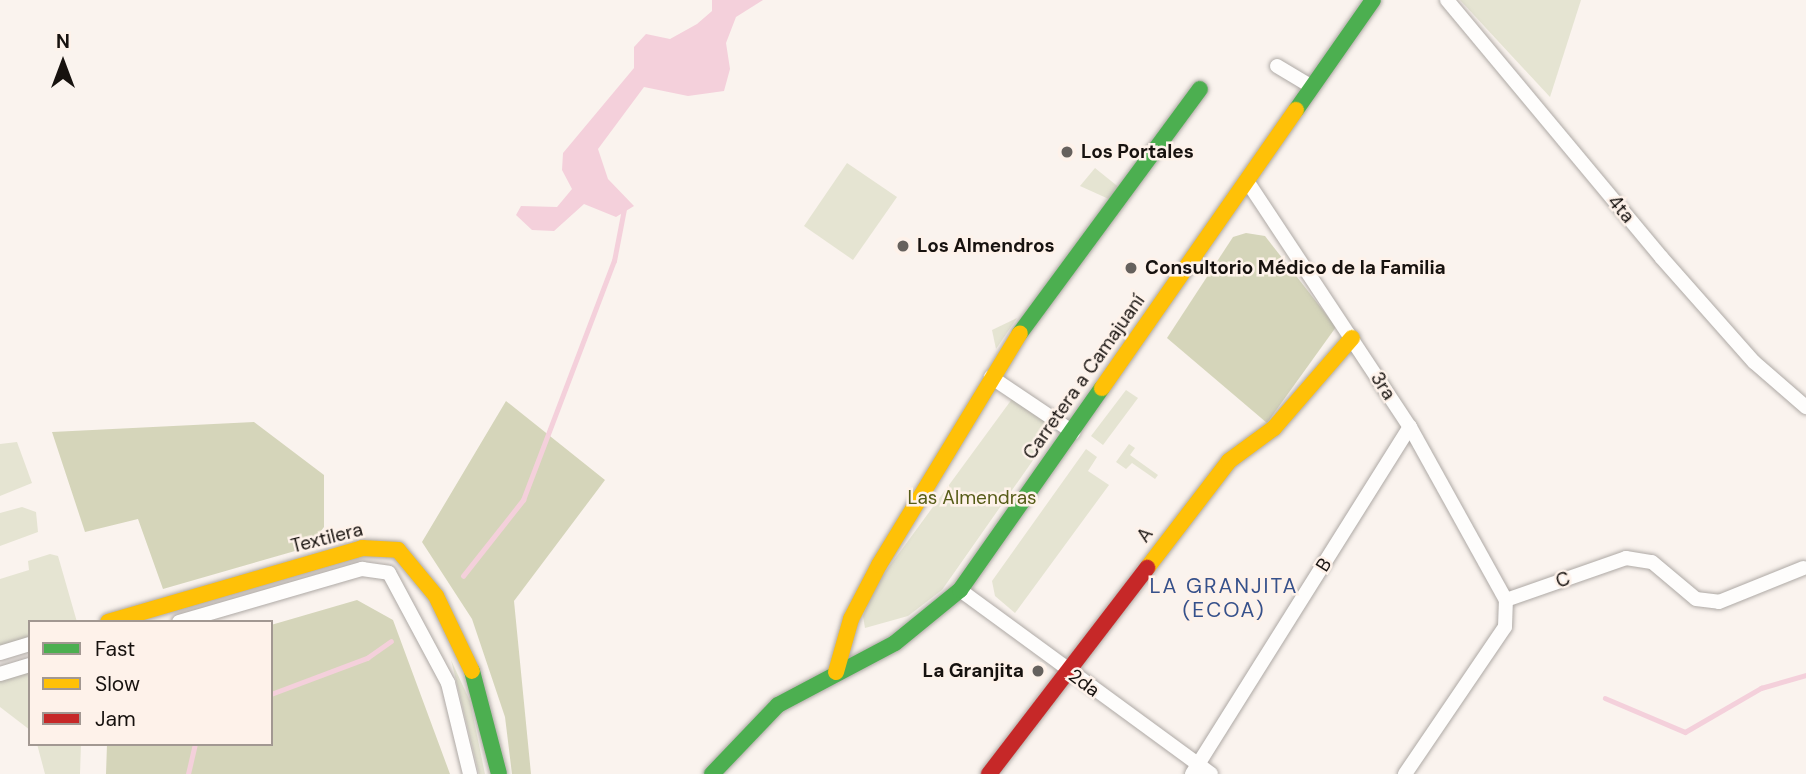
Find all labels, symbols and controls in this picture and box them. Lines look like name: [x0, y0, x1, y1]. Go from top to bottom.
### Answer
north arrow: [28, 28, 98, 98]
text: N: [56, 29, 70, 54]
place label: Los Portales: [1081, 141, 1194, 163]
marker: Los Portales: [1059, 144, 1075, 160]
street label: 4ta: [1603, 190, 1639, 228]
place label: Los Almendros: [917, 235, 1055, 257]
marker: Los Almendros: [895, 238, 911, 254]
place label: Consultorio Médico de la Familia: [1145, 257, 1446, 279]
marker: Consultorio Médico de la Familia: [1123, 260, 1139, 276]
street label: Carretera a Camajuaní: [1018, 290, 1150, 464]
street label: 3ra: [1366, 368, 1400, 404]
park label: Las Almendras: [907, 487, 1037, 509]
street label: Textilera: [289, 518, 365, 558]
street label: A: [1132, 523, 1158, 547]
street label: B: [1311, 554, 1337, 576]
street label: C: [1553, 567, 1573, 593]
district label: LA GRANJITA (ECOA): [1151, 573, 1297, 623]
legend: [28, 620, 273, 746]
text: Fast: [95, 635, 135, 663]
place label: La Granjita: [923, 660, 1024, 682]
marker: La Granjita: [1030, 663, 1046, 679]
street label: 2da: [1064, 664, 1104, 702]
text: Slow: [95, 670, 140, 698]
text: Jam: [95, 705, 136, 733]

